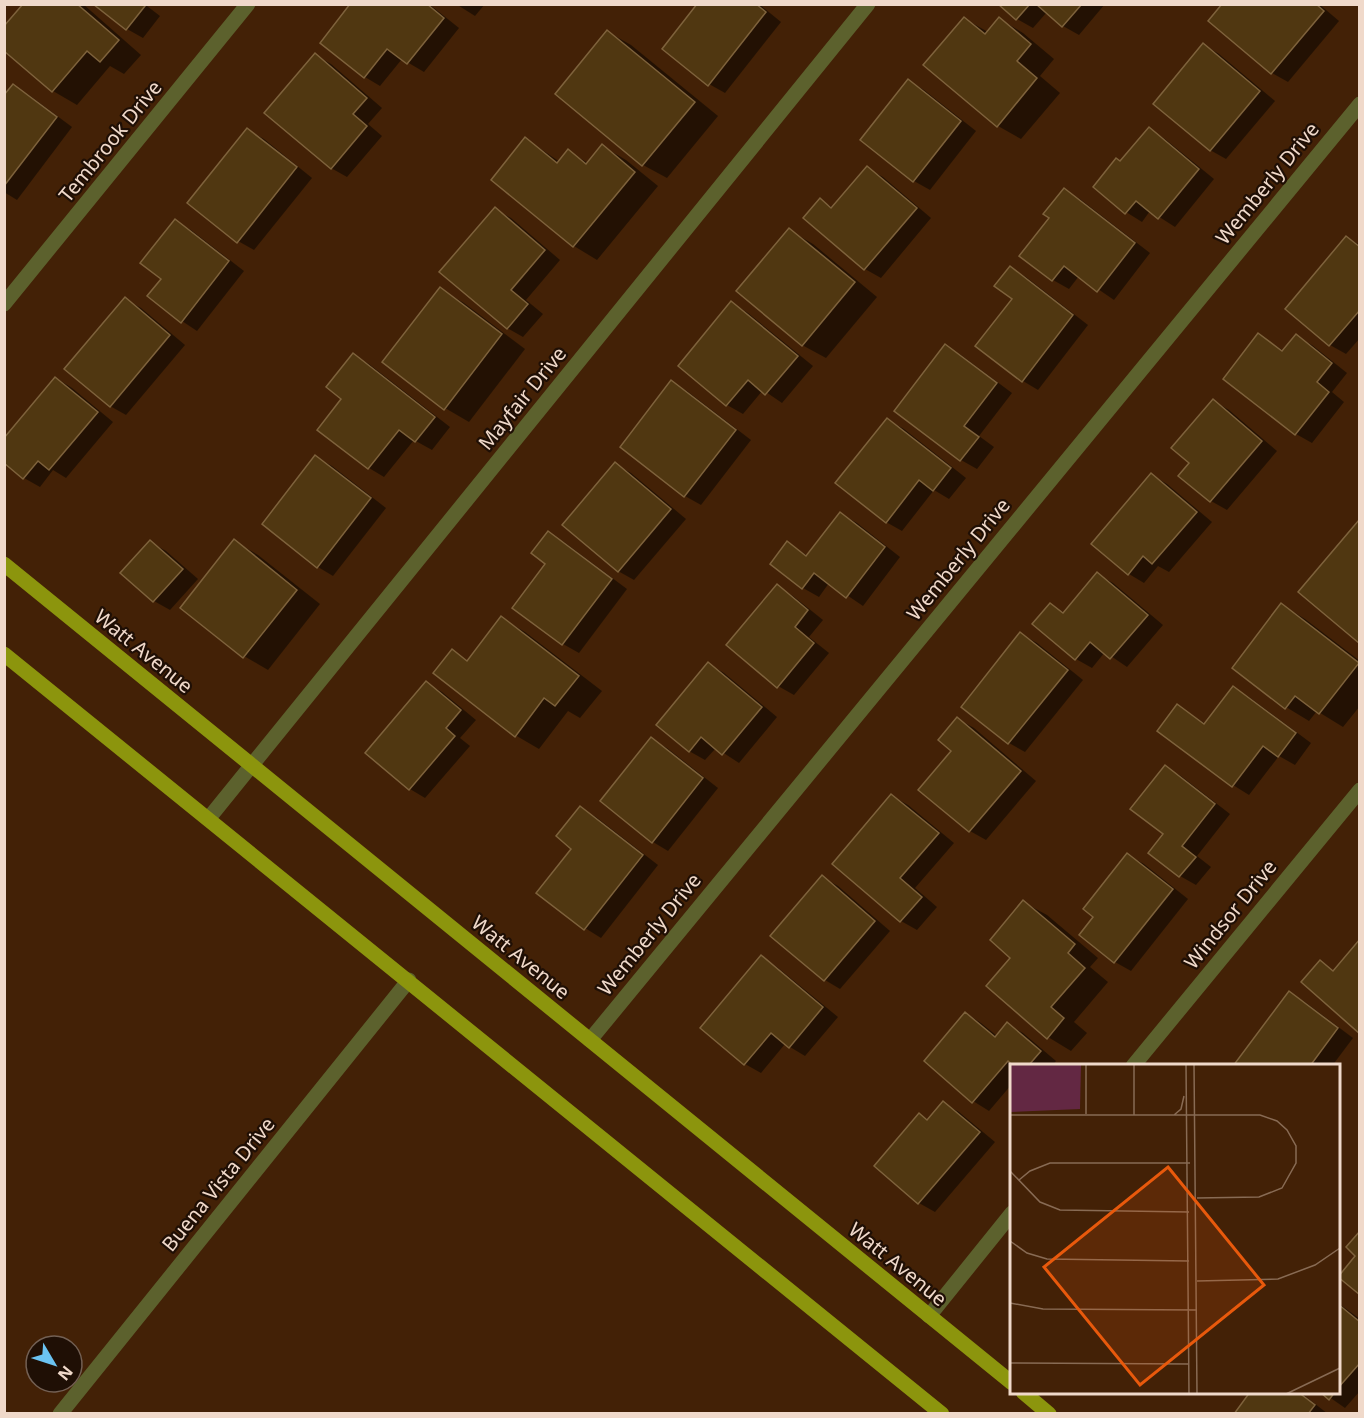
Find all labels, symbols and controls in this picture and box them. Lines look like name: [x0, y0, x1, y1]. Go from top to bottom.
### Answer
street label: Tembrook Drive: [52, 74, 168, 208]
street label: Wemberly Drive: [1209, 116, 1325, 250]
street label: Mayfair Drive: [472, 341, 572, 455]
street label: Wemberly Drive: [900, 492, 1016, 626]
street label: Watt Avenue: [89, 603, 199, 699]
street label: Windsor Drive: [1178, 854, 1282, 974]
street label: Wemberly Drive: [591, 867, 707, 1001]
street label: Watt Avenue: [466, 909, 576, 1005]
inset map: [1010, 1064, 1340, 1394]
street label: Buena Vista Drive: [156, 1111, 280, 1257]
street label: Watt Avenue: [843, 1216, 953, 1312]
north arrow: [24, 1334, 84, 1394]
text: N: [53, 1361, 78, 1385]

